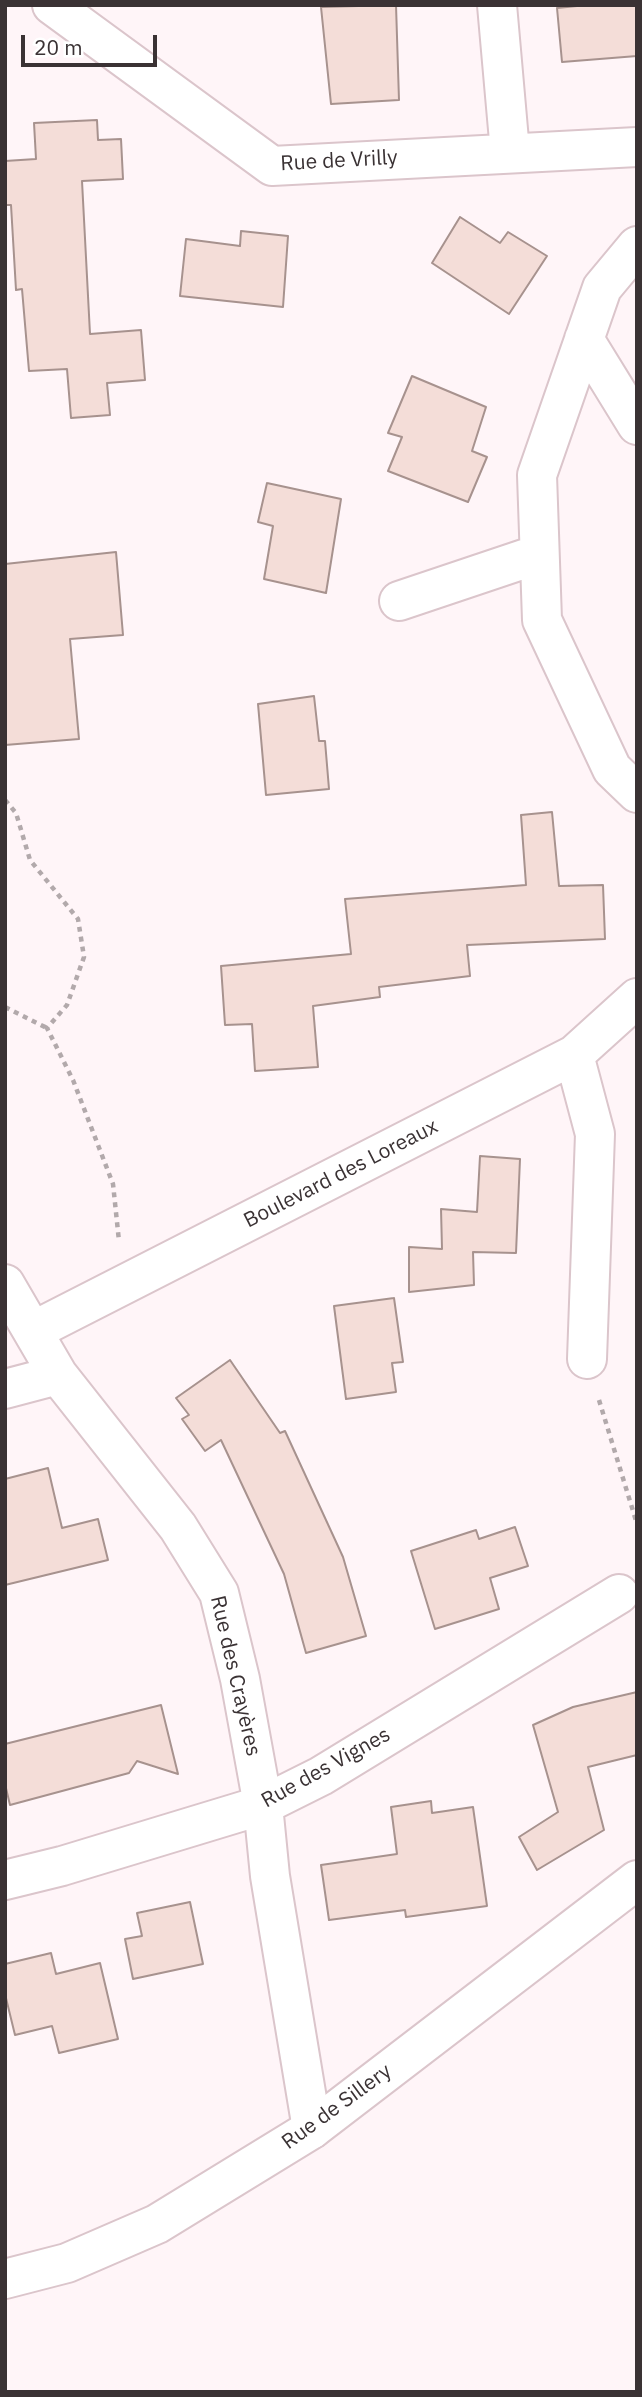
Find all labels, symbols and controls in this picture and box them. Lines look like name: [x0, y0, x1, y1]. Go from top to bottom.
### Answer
scale bar: [24, 21, 161, 65]
text: 20 m: [34, 33, 83, 61]
street label: Rue de Vrilly: [280, 145, 398, 177]
street label: Boulevard des Loreaux: [240, 1114, 442, 1234]
street label: Rue des Crayères: [204, 1593, 266, 1759]
street label: Rue des Vignes: [257, 1722, 395, 1814]
street label: Rue de Sillery: [277, 2059, 397, 2155]

